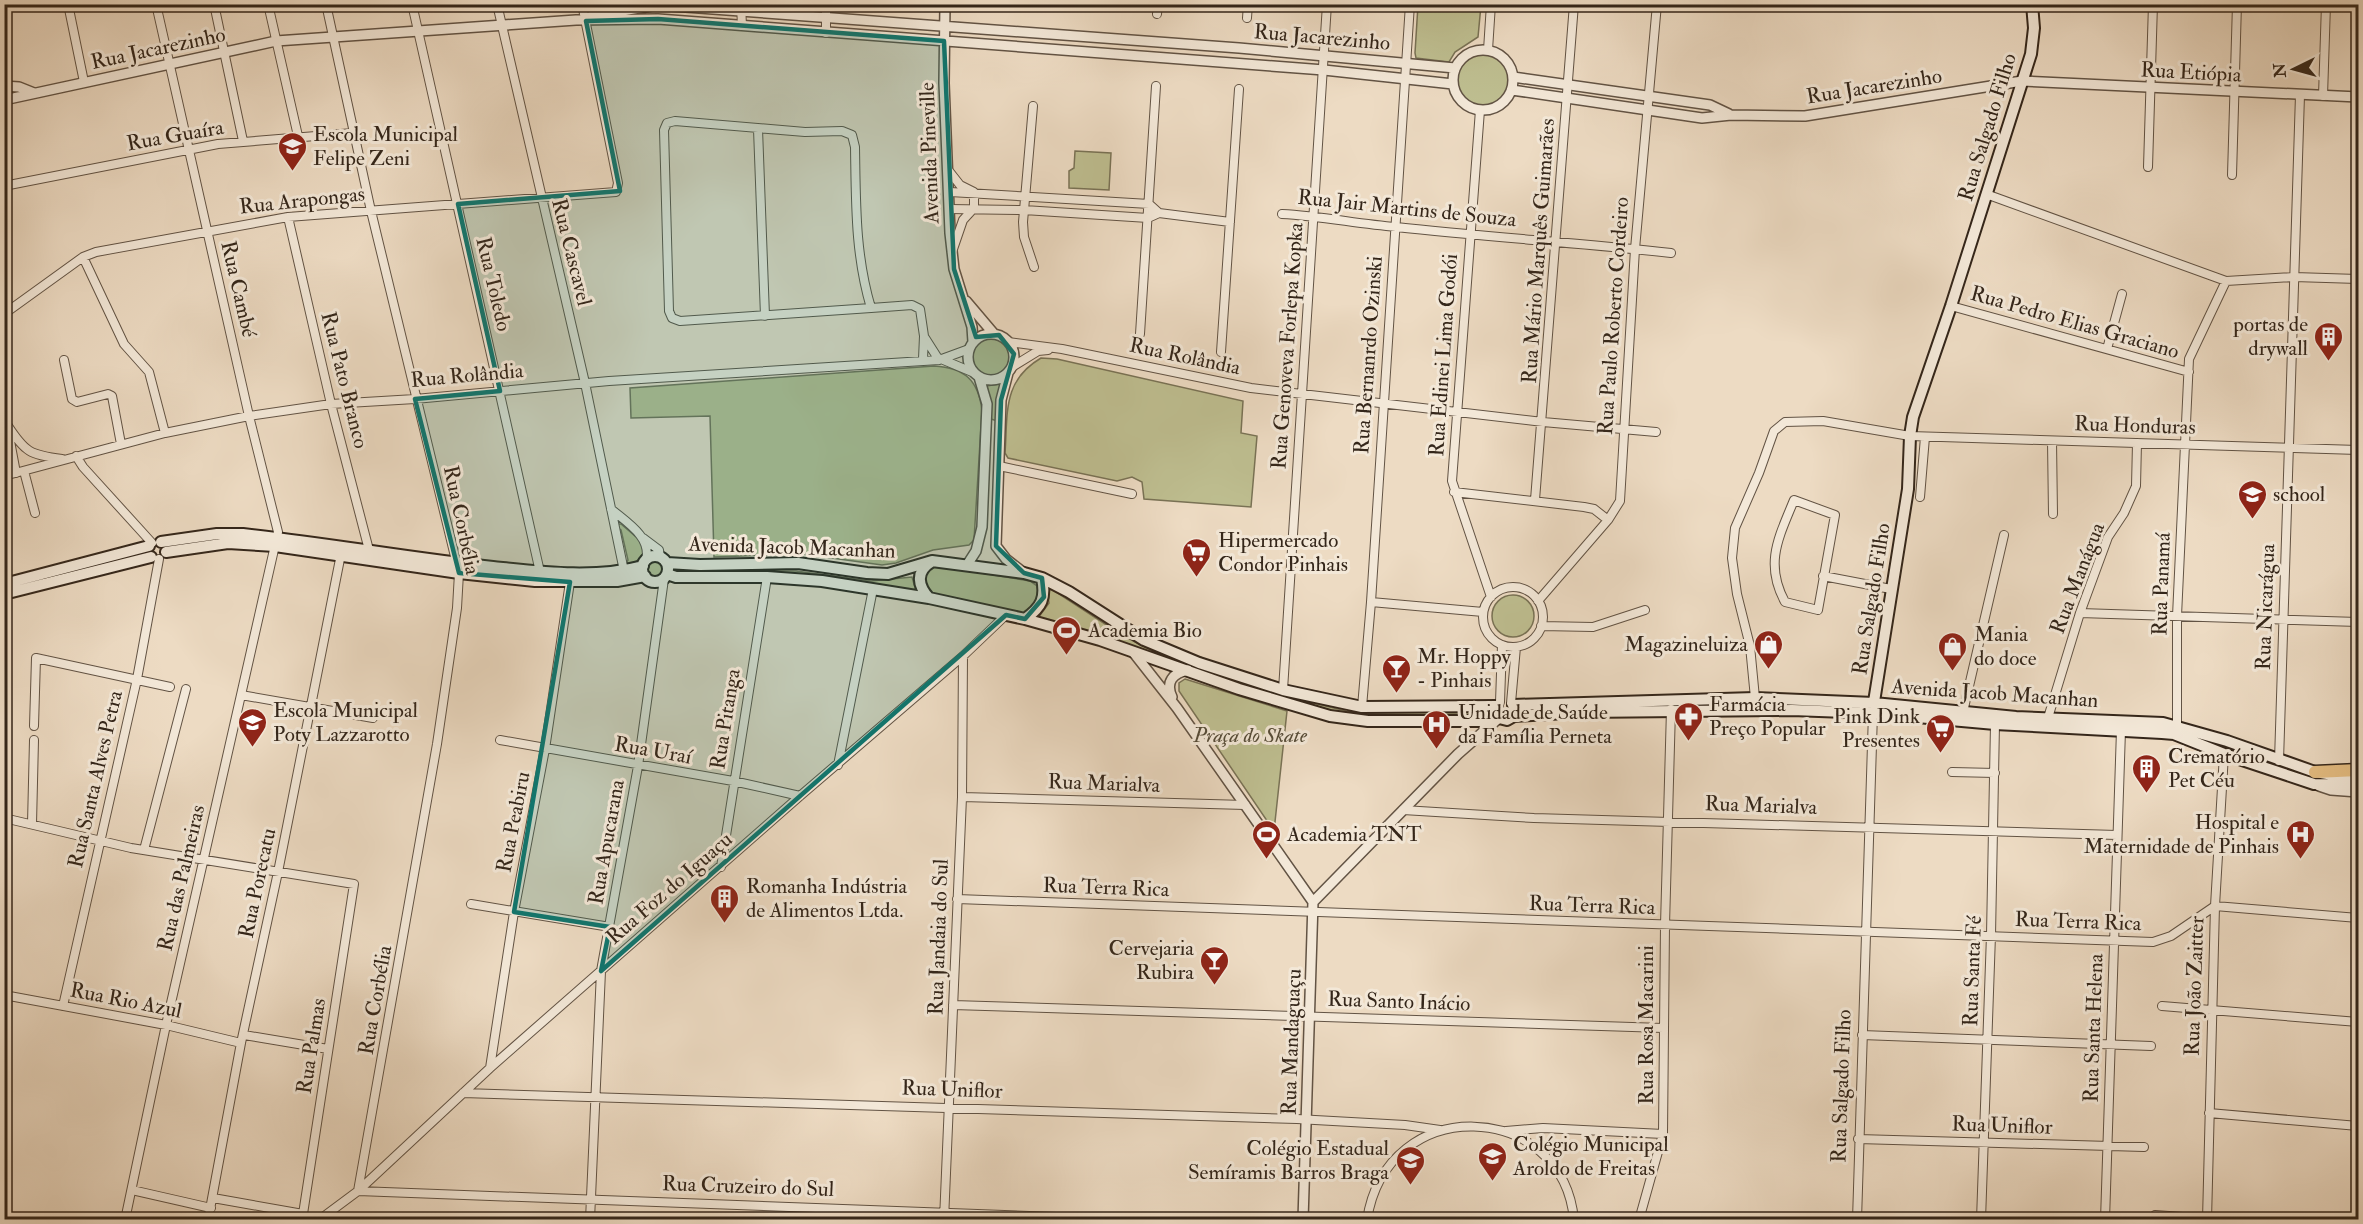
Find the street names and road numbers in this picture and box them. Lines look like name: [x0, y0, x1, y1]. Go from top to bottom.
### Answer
street label: Rua Jacarezinho: [1253, 18, 1391, 57]
street label: Rua Jacarezinho: [88, 21, 228, 76]
street label: Rua Salgado Filho: [1952, 50, 2023, 204]
street label: Rua Etiópia: [2140, 56, 2242, 89]
street label: Rua Jacarezinho: [1804, 62, 1944, 111]
street label: Avenida Pineville: [914, 82, 945, 225]
street label: Rua Guaíra: [125, 114, 226, 157]
street label: Rua Mário Marquês Guimarães: [1516, 118, 1561, 385]
street label: Rua Arapongas: [238, 180, 366, 221]
street label: Rua Jair Martins de Souza: [1296, 184, 1518, 233]
street label: Rua Cascavel: [545, 196, 598, 309]
street label: Rua Paulo Roberto Cordeiro: [1592, 196, 1635, 436]
street label: Rua Genoveva Forlepa Kopka: [1265, 221, 1310, 470]
street label: Rua Toledo: [470, 234, 517, 334]
street label: Rua Cambé: [214, 238, 263, 340]
street label: Rua Edinei Lima Godói: [1423, 252, 1464, 457]
street label: Rua Bernanrdo Ozinski: [1348, 255, 1389, 455]
street label: Rua Pedro Elias Graciano: [1967, 280, 2182, 365]
street label: Rua Pato Branco: [315, 309, 375, 451]
street label: Rua Rolândia: [1127, 332, 1243, 382]
street label: Rua Rolândia: [410, 357, 525, 394]
street label: Rua Honduras: [2074, 410, 2196, 441]
street label: Rua Corbélia: [437, 463, 486, 577]
street label: Rua Manágua: [2044, 518, 2111, 638]
street label: Rua Salgado Filho: [1846, 521, 1897, 677]
street label: Avenida Jacob Macanhan: [687, 530, 896, 565]
street label: Rua Panamá: [2146, 531, 2177, 636]
street label: Rua Nicarágua: [2250, 543, 2281, 671]
street label: Rua Pitanga: [704, 666, 747, 771]
street label: Avenida Jacob Macanhan: [1890, 673, 2099, 714]
street label: Rua Santa Alves Petra: [62, 687, 129, 870]
street label: Rua Uraí: [612, 730, 695, 771]
street label: Rua Marialva: [1047, 768, 1161, 799]
street label: Rua Peabiru: [490, 769, 537, 875]
street label: Rua Apucarana: [582, 777, 631, 907]
street label: Rua Marialva: [1704, 790, 1818, 821]
street label: Rua das Palmeiras: [152, 802, 211, 954]
street label: Rua Porecatu: [233, 825, 282, 941]
street label: Rua Foz do Iguaçu: [601, 826, 738, 951]
street label: Rua Jandaia do Sul: [922, 858, 955, 1016]
street label: Rua Terra Rica: [1042, 872, 1170, 903]
street label: Rua Terra Rica: [1528, 890, 1656, 921]
street label: Rua Terra Rica: [2014, 906, 2142, 937]
street label: Rua Santa Fé: [1957, 915, 1988, 1027]
street label: Rua João Zaitter: [2179, 915, 2210, 1057]
street label: Rua Corbélia: [353, 943, 398, 1057]
street label: Rua Rosa Macarini: [1633, 945, 1660, 1105]
street label: Rua Santa Helena: [2077, 953, 2110, 1103]
street label: Rua Mandaguaçu: [1275, 968, 1308, 1116]
street label: Rua Rio Azul: [68, 976, 185, 1025]
street label: Rua Santo Inácio: [1327, 986, 1471, 1017]
street label: Rua Palmas: [291, 996, 332, 1096]
street label: Rua Salgado Filho: [1825, 1009, 1858, 1163]
street label: Rua Uniflor: [901, 1074, 1003, 1105]
street label: Rua Uniflor: [1951, 1110, 2053, 1141]
street label: Rua Cruzeiro do Sul: [662, 1170, 835, 1203]

